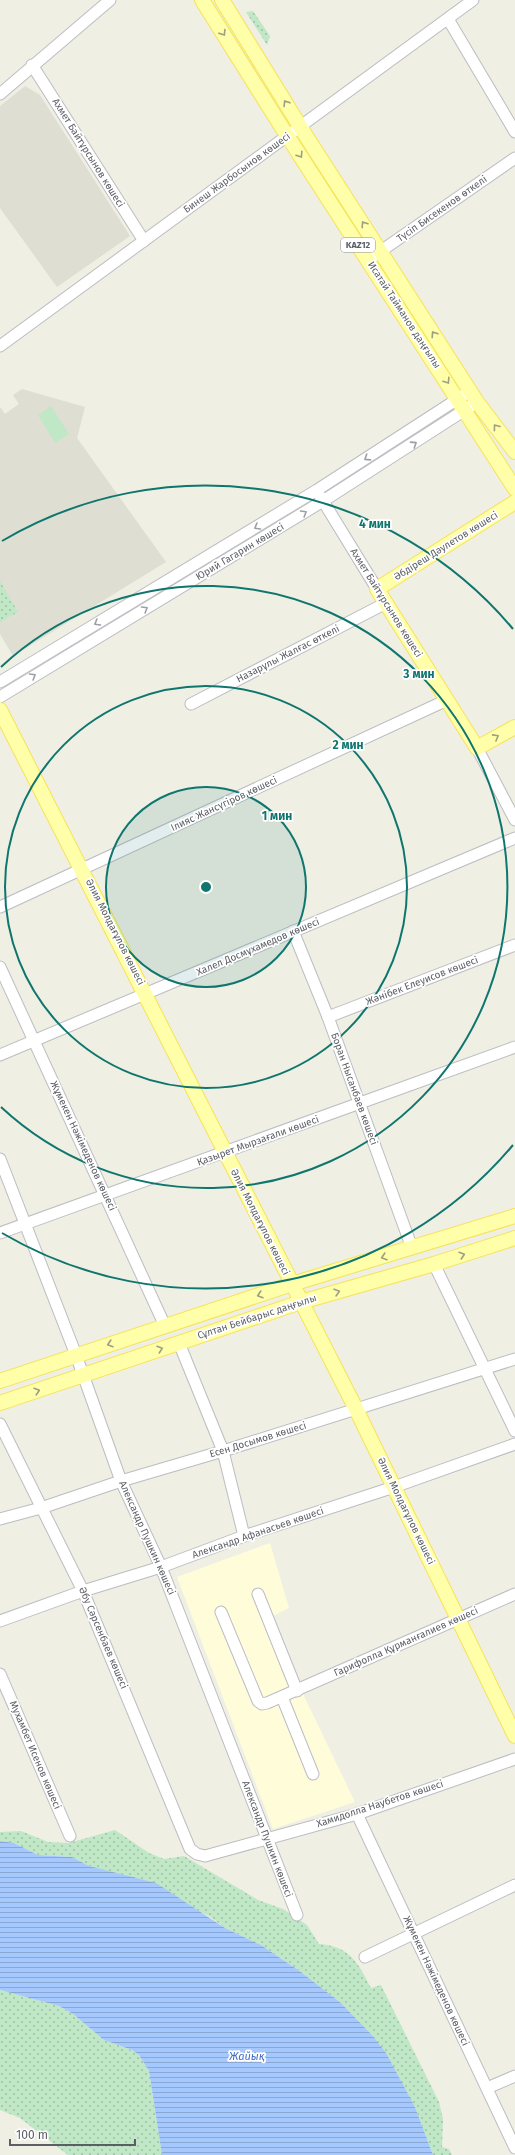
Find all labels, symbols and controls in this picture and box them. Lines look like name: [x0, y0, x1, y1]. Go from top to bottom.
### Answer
one-way arrow: [218, 29, 226, 36]
street label: Ахмет Байтұрсынов көшесі: [49, 96, 128, 210]
one-way arrow: [283, 100, 290, 107]
street label: Бинеш Жарбосынов көшесі: [181, 129, 293, 216]
one-way arrow: [295, 151, 303, 158]
street label: Түсіп Бисекенов өткелі: [394, 172, 490, 245]
one-way arrow: [362, 222, 369, 229]
road number: KAZ12: [341, 238, 375, 252]
street label: Исатай Тайманов даңғылы: [365, 259, 443, 371]
one-way arrow: [431, 331, 439, 338]
one-way arrow: [442, 377, 450, 384]
one-way arrow: [494, 425, 501, 432]
one-way arrow: [410, 441, 417, 448]
one-way arrow: [364, 453, 371, 461]
street label: Әбдіреш Дәулетов көшесі: [391, 508, 500, 583]
one-way arrow: [300, 511, 307, 518]
text: 4 мин: [359, 517, 391, 531]
street label: Юрий Гагарин көшесі: [193, 520, 286, 583]
one-way arrow: [254, 522, 261, 529]
street label: Ахмет Байтұрсынов көшесі: [347, 546, 426, 660]
one-way arrow: [141, 607, 148, 614]
one-way arrow: [94, 618, 101, 626]
street label: Назарұлы Жалғас өткелі: [234, 622, 342, 685]
text: 3 мин: [402, 667, 435, 681]
one-way arrow: [29, 674, 36, 681]
one-way arrow: [492, 735, 499, 742]
text: 2 мин: [332, 738, 364, 752]
street label: Ілияс Жансүгіров көшесі: [168, 773, 279, 834]
text: 1 мин: [262, 809, 292, 823]
street label: Әлия Молдағұлов көшесі: [83, 876, 148, 987]
centre of rings: [199, 880, 213, 894]
street label: Халел Досмұхамедов көшесі: [194, 915, 321, 978]
street label: Жәнібек Елеуисов көшесі: [364, 953, 480, 1008]
street label: Боран Нысанбаев көшесі: [328, 1031, 381, 1147]
street label: Жұмекен Нәжімеденов көшесі: [48, 1079, 119, 1213]
street label: Қазырет Мырзағали көшесі: [195, 1112, 321, 1169]
street label: Әлия Молдағұлов көшесі: [228, 1166, 293, 1277]
one-way arrow: [458, 1251, 465, 1260]
one-way arrow: [381, 1252, 388, 1261]
one-way arrow: [333, 1288, 340, 1297]
one-way arrow: [256, 1290, 263, 1298]
street label: Сұлтан Бейбарыс даңғылы: [196, 1292, 318, 1342]
one-way arrow: [106, 1339, 113, 1348]
one-way arrow: [157, 1345, 164, 1354]
one-way arrow: [33, 1387, 40, 1396]
street label: Есен Досымов көшесі: [208, 1419, 308, 1460]
street label: Әлия Молдағұлов көшесі: [375, 1455, 438, 1567]
street label: Александр Пушкин көшесі: [116, 1479, 179, 1597]
street label: Александр Афанасьев көшесі: [190, 1504, 326, 1561]
street label: Әбу Сәрсенбаев көшесі: [76, 1585, 131, 1691]
street label: Гарифолла Құрманғалиев көшесі: [332, 1604, 480, 1679]
street label: Мухамбет Исенов көшесі: [7, 1699, 64, 1811]
street label: Хамидолла Наубетов көшесі: [315, 1777, 445, 1830]
street label: Александр Пушкин көшесі: [239, 1779, 296, 1899]
street label: Жұмекен Нәжімеденов көшесі: [401, 1914, 472, 2048]
water label: Жайық: [228, 2050, 265, 2063]
scale bar: [10, 2121, 135, 2147]
text: 100 m: [16, 2128, 48, 2142]

